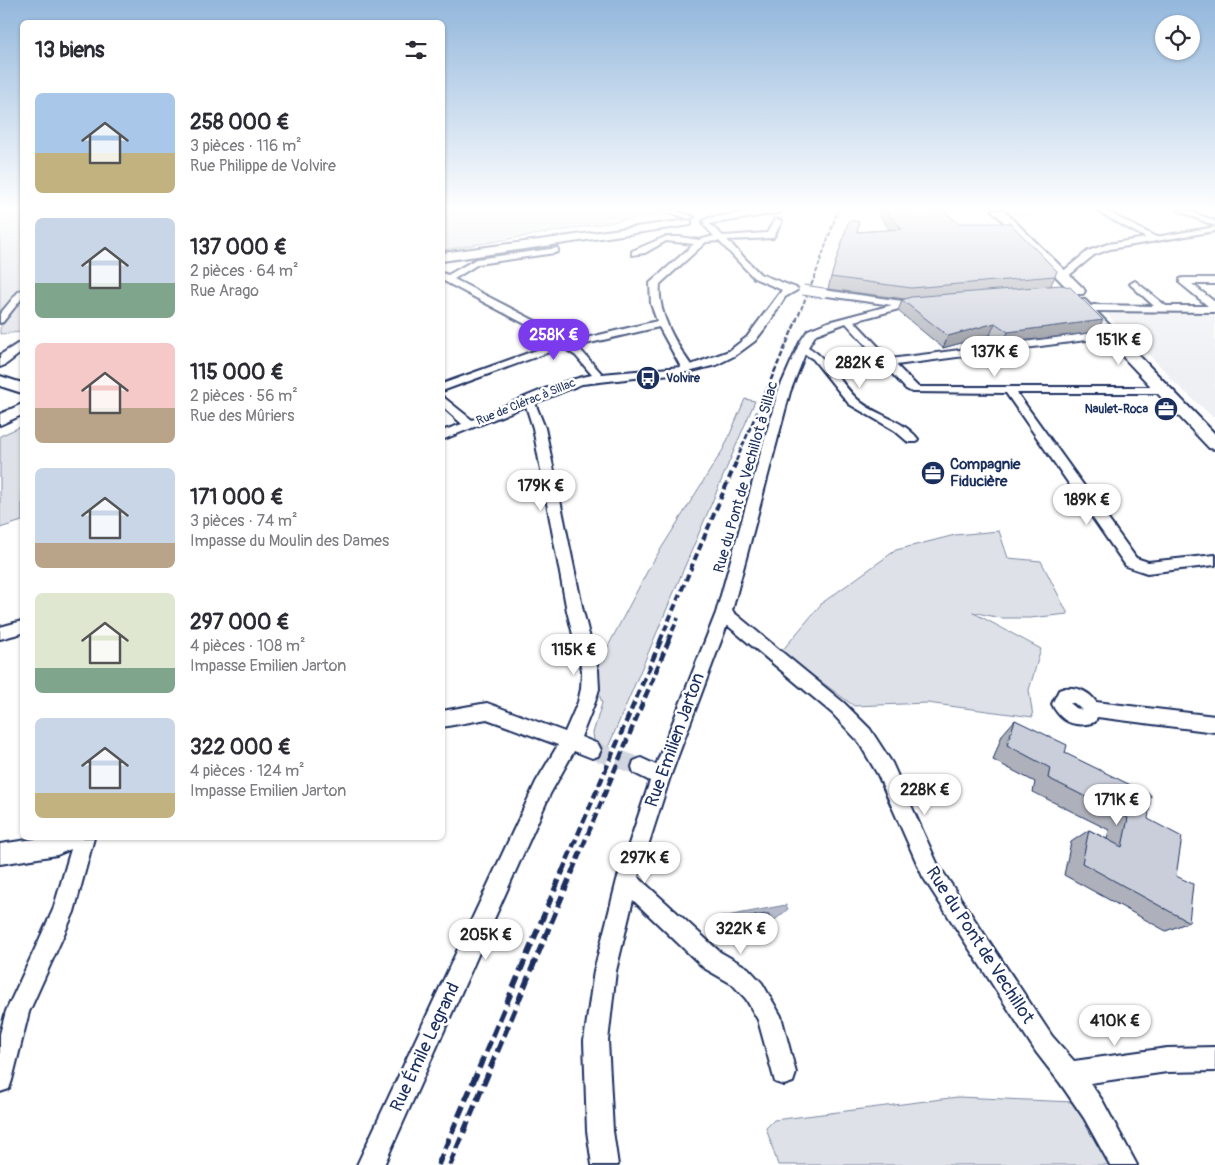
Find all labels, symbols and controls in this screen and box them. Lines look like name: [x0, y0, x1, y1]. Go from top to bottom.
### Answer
map controls: [1155, 15, 1200, 60]
button: locate: [1155, 15, 1200, 60]
icon: filters: [402, 36, 430, 64]
text: 13 biens: [35, 37, 104, 64]
text: 258 000 €: [190, 109, 290, 136]
icon: home: [75, 113, 135, 173]
text: 3 pièces · 116 m²: [190, 136, 302, 156]
text: Rue Philippe de Volvire: [190, 156, 336, 176]
text: 137 000 €: [190, 234, 287, 261]
icon: home: [75, 238, 135, 298]
text: 2 pièces · 64 m²: [190, 261, 298, 281]
text: Rue Arago: [190, 281, 259, 301]
pin: 258K €: [513, 318, 595, 361]
pin: 151K €: [1078, 324, 1160, 366]
text: 258K €: [529, 325, 579, 345]
text: 151K €: [1097, 330, 1141, 350]
pin: 137K €: [954, 336, 1036, 378]
text: 137K €: [971, 342, 1019, 362]
pin: 282K €: [819, 346, 901, 389]
text: 282K €: [835, 353, 885, 373]
text: 115 000 €: [190, 359, 284, 386]
icon: home: [75, 363, 135, 423]
bus stop icon: Volvire: [635, 365, 661, 391]
place label: Volvire: [666, 371, 701, 386]
street label: Rue de Clérac à Sillac: [474, 375, 578, 429]
street label: Rue du Pont de Vechillot à Sillac: [709, 379, 783, 575]
text: 2 pièces · 56 m²: [190, 386, 298, 406]
office icon: Naulet-Roca: [1153, 396, 1179, 422]
place label: Naulet-Roca: [1085, 402, 1148, 417]
text: Rue des Mûriers: [190, 406, 294, 426]
place label: Compagnie Fiducière: [950, 455, 1021, 491]
office icon: Compagnie Fiducière: [920, 460, 946, 486]
pin: 179K €: [500, 470, 582, 512]
text: 179K €: [518, 476, 564, 496]
text: 171 000 €: [190, 484, 284, 511]
pin: 189K €: [1046, 484, 1128, 526]
icon: home: [75, 488, 135, 548]
text: 189K €: [1064, 490, 1110, 510]
text: 3 pièces · 74 m²: [190, 511, 298, 531]
text: Impasse du Moulin des Dames: [190, 531, 389, 551]
text: 297 000 €: [190, 609, 290, 636]
icon: home: [75, 613, 135, 673]
pin: 115K €: [533, 634, 615, 676]
text: 4 pièces · 108 m²: [190, 636, 305, 656]
text: 115K €: [552, 640, 596, 660]
text: Impasse Emilien Jarton: [190, 656, 346, 676]
street label: Rue Emilien Jarton: [640, 670, 710, 810]
text: 322 000 €: [190, 734, 291, 761]
icon: home: [75, 738, 135, 798]
text: 4 pièces · 124 m²: [190, 761, 305, 781]
pin: 228K €: [884, 774, 966, 816]
text: 228K €: [900, 780, 950, 800]
text: Impasse Emilien Jarton: [190, 781, 346, 801]
pin: 171K €: [1076, 784, 1158, 826]
text: 171K €: [1095, 790, 1139, 810]
pin: 297K €: [604, 842, 686, 884]
text: 297K €: [620, 848, 670, 868]
street label: Rue du Pont de Vechillot: [921, 862, 1040, 1028]
pin: 322K €: [700, 912, 782, 955]
pin: 205K €: [445, 918, 527, 961]
text: 322K €: [716, 919, 766, 939]
text: 205K €: [460, 925, 512, 945]
street label: Rue Émile Legrand: [385, 979, 465, 1115]
pin: 410K €: [1074, 1004, 1156, 1047]
text: 410K €: [1090, 1011, 1140, 1031]

